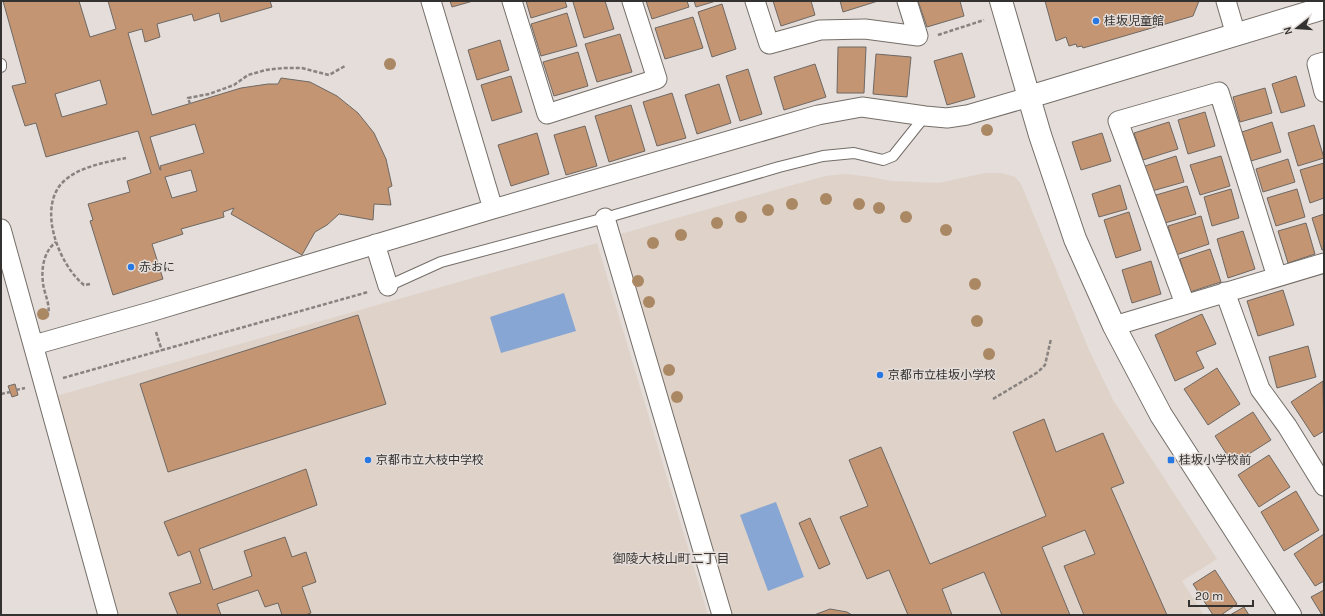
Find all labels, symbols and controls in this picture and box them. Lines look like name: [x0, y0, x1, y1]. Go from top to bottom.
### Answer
north arrow: [1277, 8, 1317, 48]
place label: 桂坂児童館: [1104, 14, 1164, 28]
marker: 桂坂児童館: [1091, 16, 1101, 26]
text: N: [1281, 25, 1295, 36]
place label: 赤おに: [139, 260, 175, 274]
marker: 赤おに: [126, 262, 136, 272]
place label: 京都市立桂坂小学校: [888, 368, 996, 382]
marker: 京都市立桂坂小学校: [875, 370, 885, 380]
place label: 京都市立大枝中学校: [376, 453, 484, 467]
place label: 桂坂小学校前: [1179, 453, 1251, 467]
marker: 京都市立大枝中学校: [363, 455, 373, 465]
marker: 桂坂小学校前: [1166, 455, 1176, 465]
district label: 御陵大枝山町二丁目: [612, 551, 730, 566]
scale bar: [1189, 582, 1253, 608]
text: 20 m: [1195, 589, 1223, 603]

